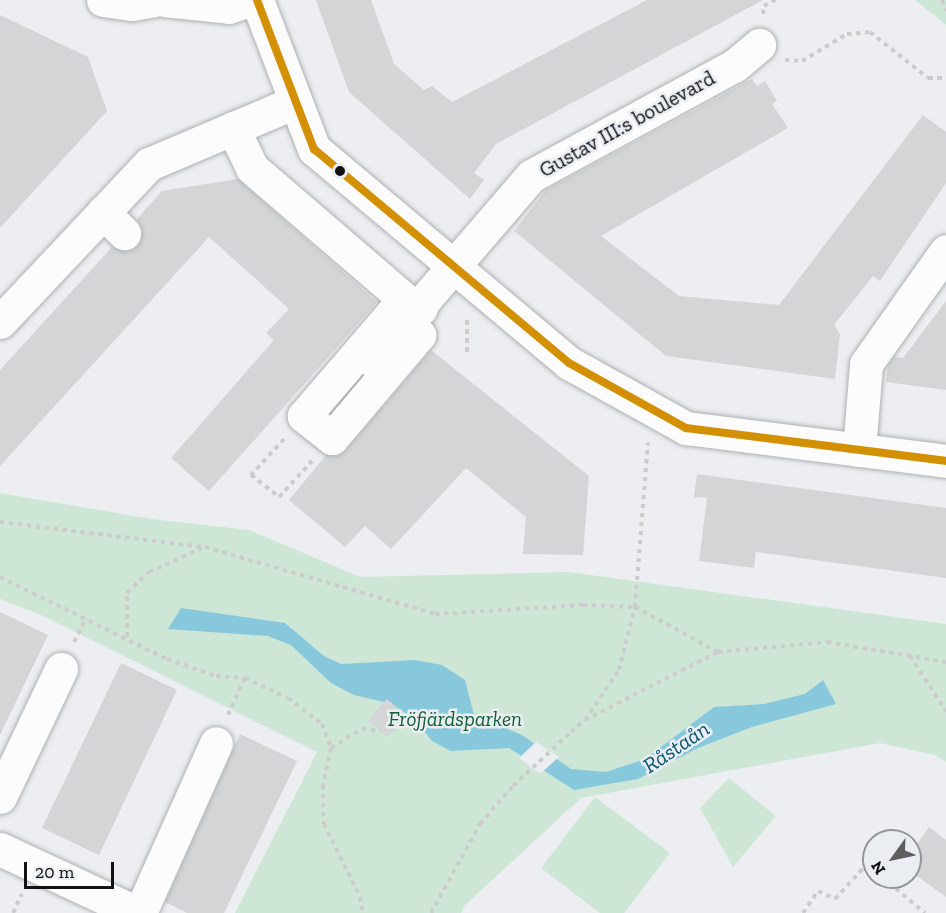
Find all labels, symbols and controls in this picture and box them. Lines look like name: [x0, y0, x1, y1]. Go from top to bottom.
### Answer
street label: Gustav III:s boulevard: [535, 65, 719, 183]
unlabelled marker: [334, 165, 346, 177]
park label: Fröfjärdsparken: [388, 706, 522, 732]
water label: Råstaån: [638, 715, 714, 779]
north arrow: [862, 829, 922, 889]
scale bar: [27, 850, 117, 888]
text: N: [867, 858, 889, 878]
text: 20 m: [35, 861, 74, 883]

